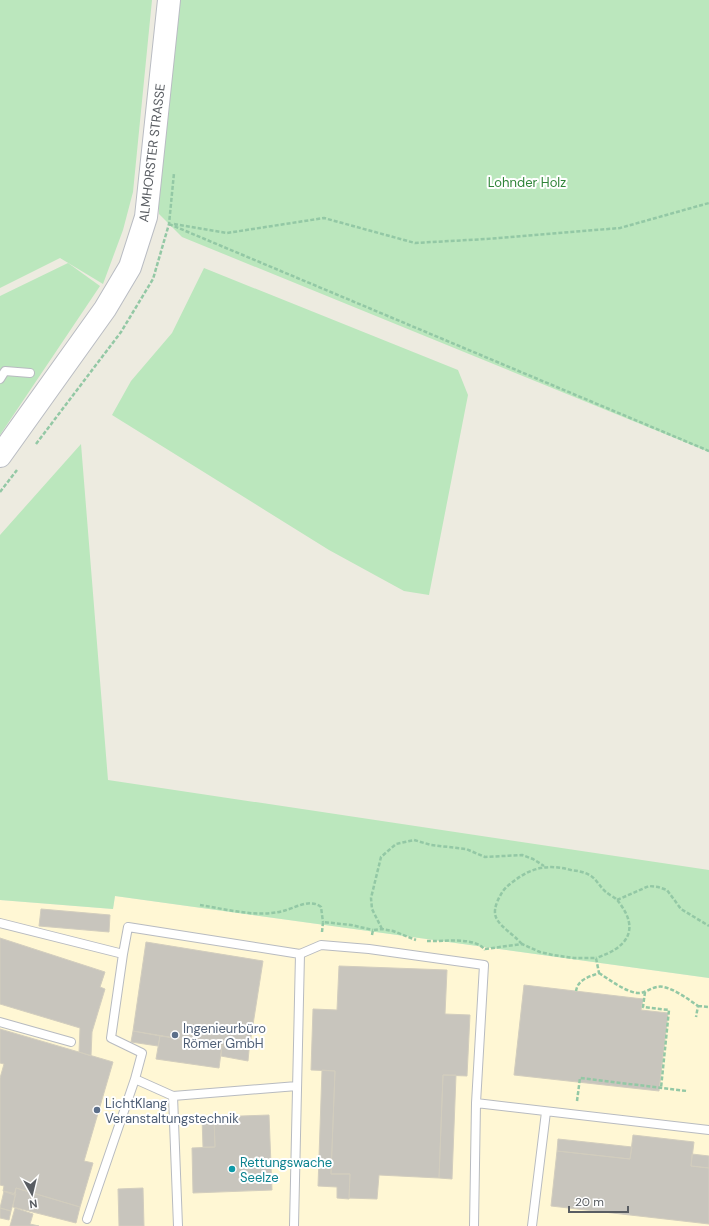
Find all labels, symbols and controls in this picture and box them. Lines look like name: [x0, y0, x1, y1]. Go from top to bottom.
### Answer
street label: ALMHORSTER STRASSE: [135, 83, 169, 223]
park label: Lohnder Holz: [488, 174, 566, 191]
place label: Ingenieurbüro Römer GmbH: [183, 1020, 266, 1052]
marker: Ingenieurbüro Römer GmbH: [170, 1030, 180, 1040]
place label: LichtKlang Veranstaltungstechnik: [105, 1095, 239, 1127]
marker: LichtKlang Veranstaltungstechnik: [92, 1105, 102, 1115]
place label: Rettungswache Seelze: [240, 1154, 332, 1186]
marker: Rettungswache Seelze: [227, 1164, 237, 1174]
north arrow: [12, 1174, 52, 1214]
scale bar: [569, 1188, 628, 1214]
text: 20 m: [575, 1194, 604, 1210]
text: N: [28, 1196, 38, 1211]

